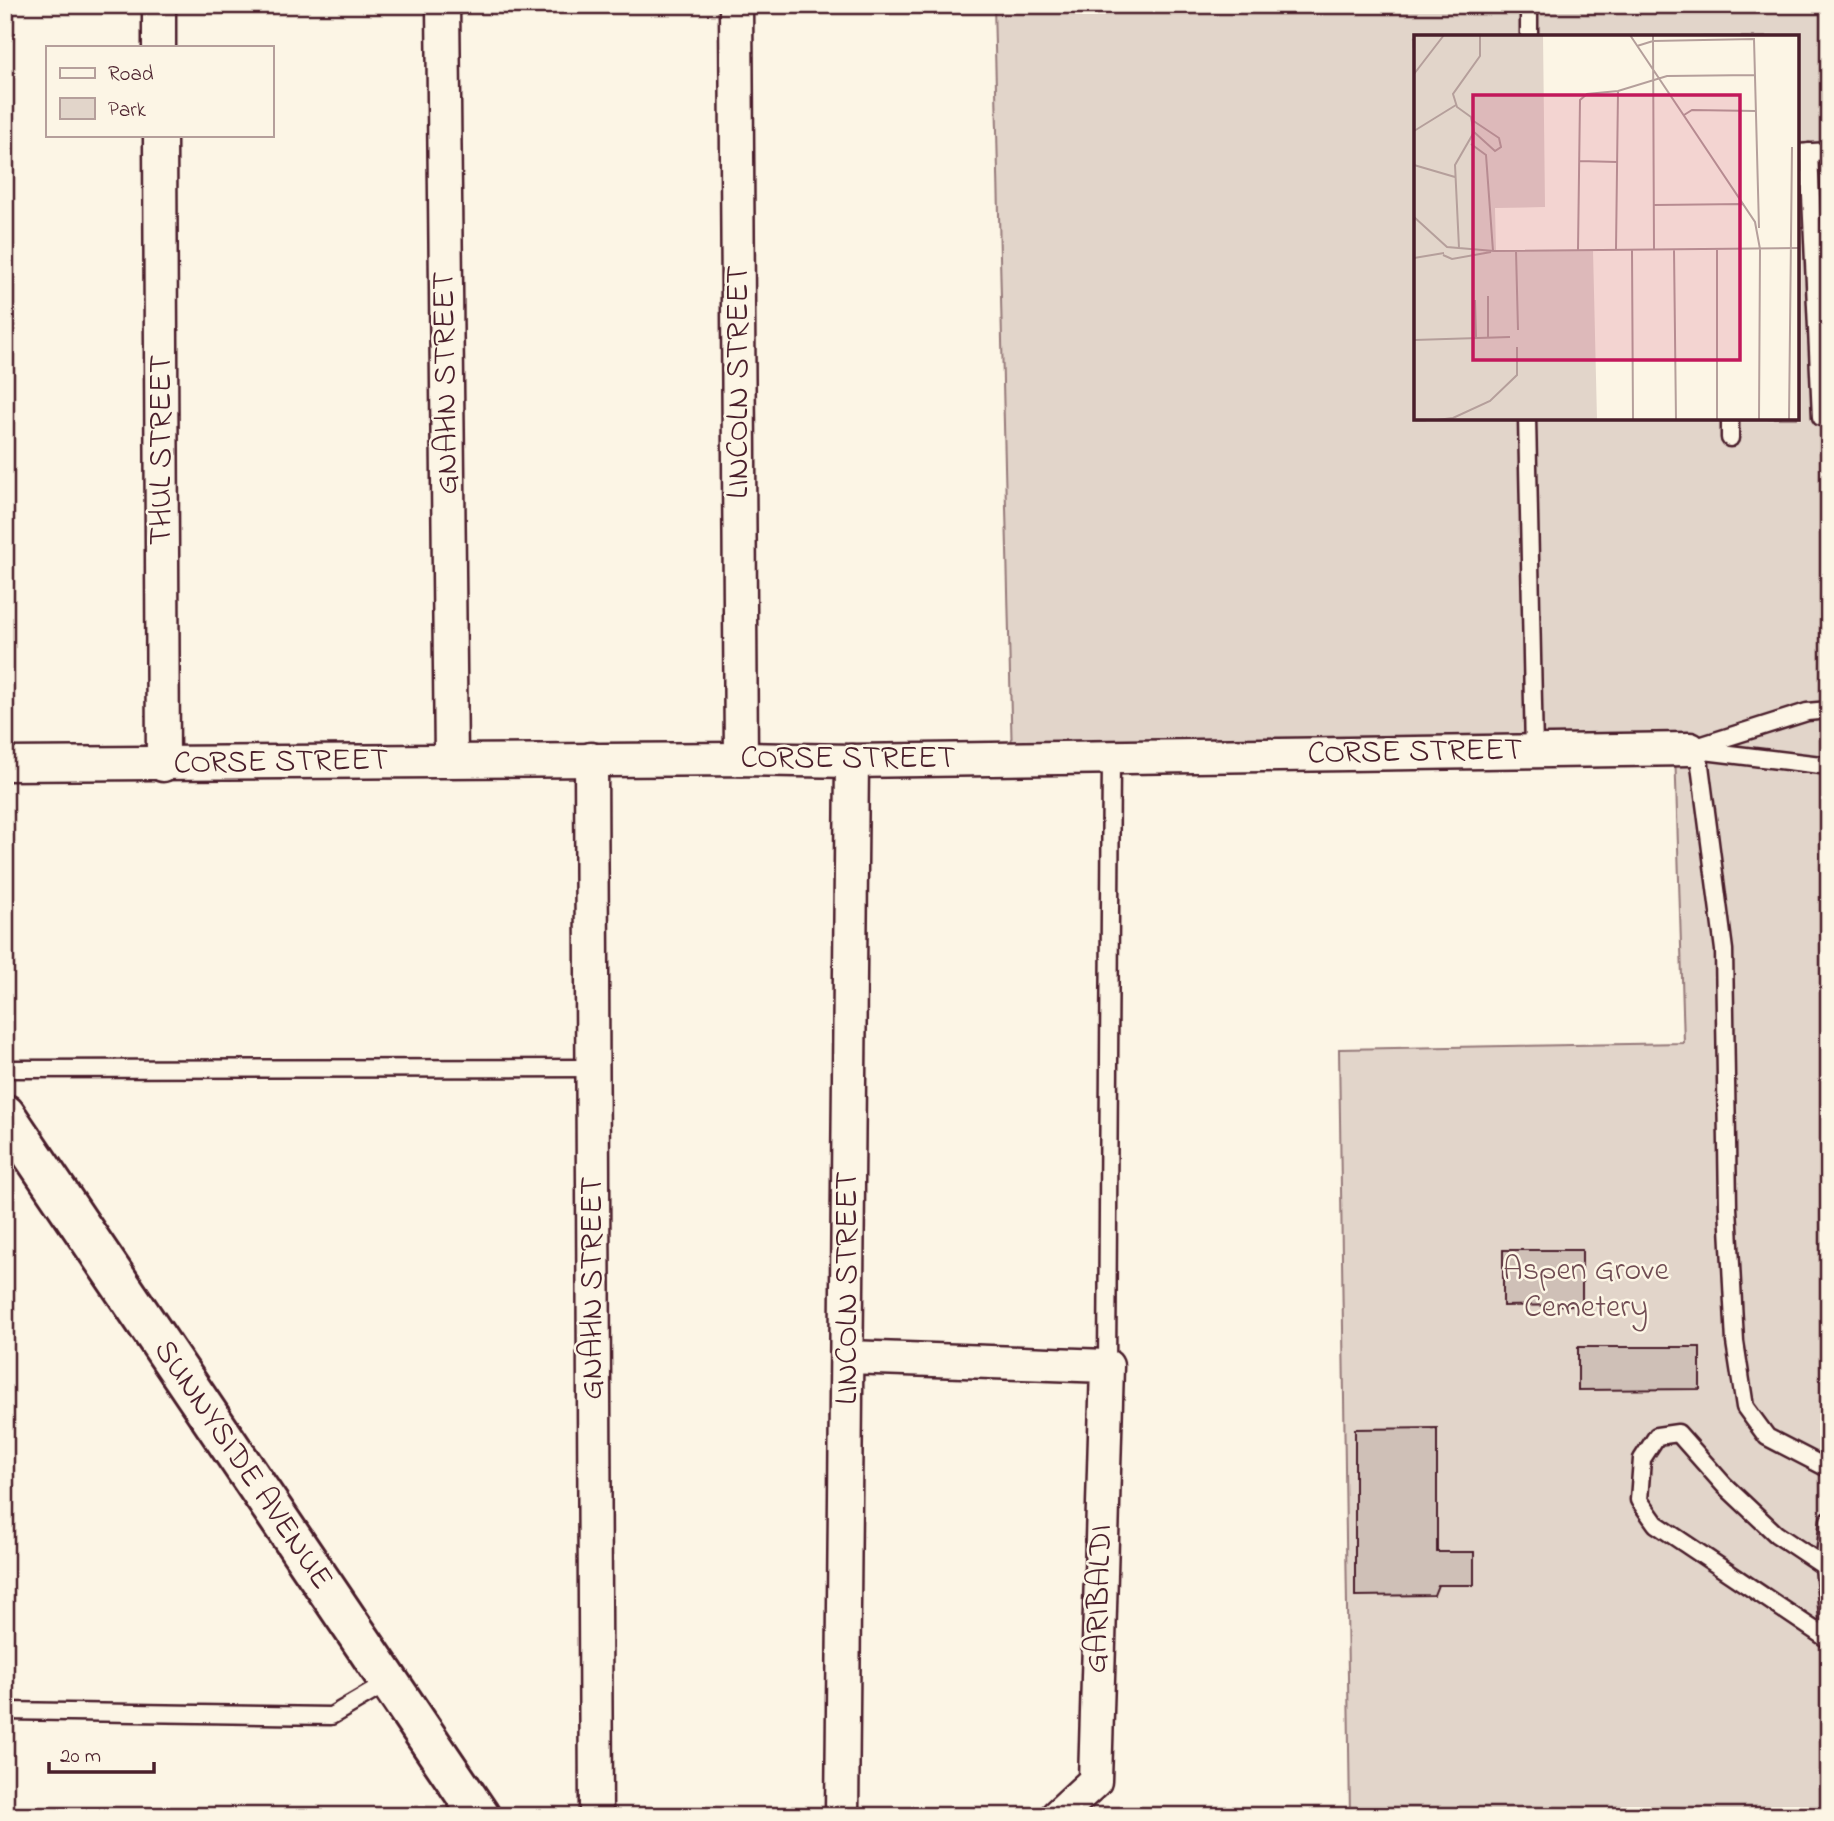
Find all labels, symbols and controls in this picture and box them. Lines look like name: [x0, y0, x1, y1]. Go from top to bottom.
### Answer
inset map: [1414, 35, 1799, 420]
legend: [46, 46, 273, 136]
text: Road: [108, 60, 154, 90]
text: Park: [108, 96, 147, 126]
street label: LINCOLN STREET: [716, 265, 763, 499]
street label: GNAHN STREET: [422, 271, 472, 495]
street label: THUL STREET: [139, 355, 186, 545]
street label: CORSE STREET: [1307, 728, 1523, 778]
street label: CORSE STREET: [740, 736, 956, 783]
street label: CORSE STREET: [173, 738, 389, 788]
street label: LINCOLN STREET: [825, 1171, 872, 1405]
street label: GNAHN STREET: [570, 1176, 617, 1400]
park label: Aspen Grove Cemetery: [1503, 1248, 1670, 1332]
street label: SUNNYSIDE AVENUE: [141, 1331, 344, 1600]
street label: GARIBALDI: [1074, 1524, 1126, 1674]
scale bar: [49, 1730, 154, 1774]
text: 20 m: [60, 1742, 101, 1772]

